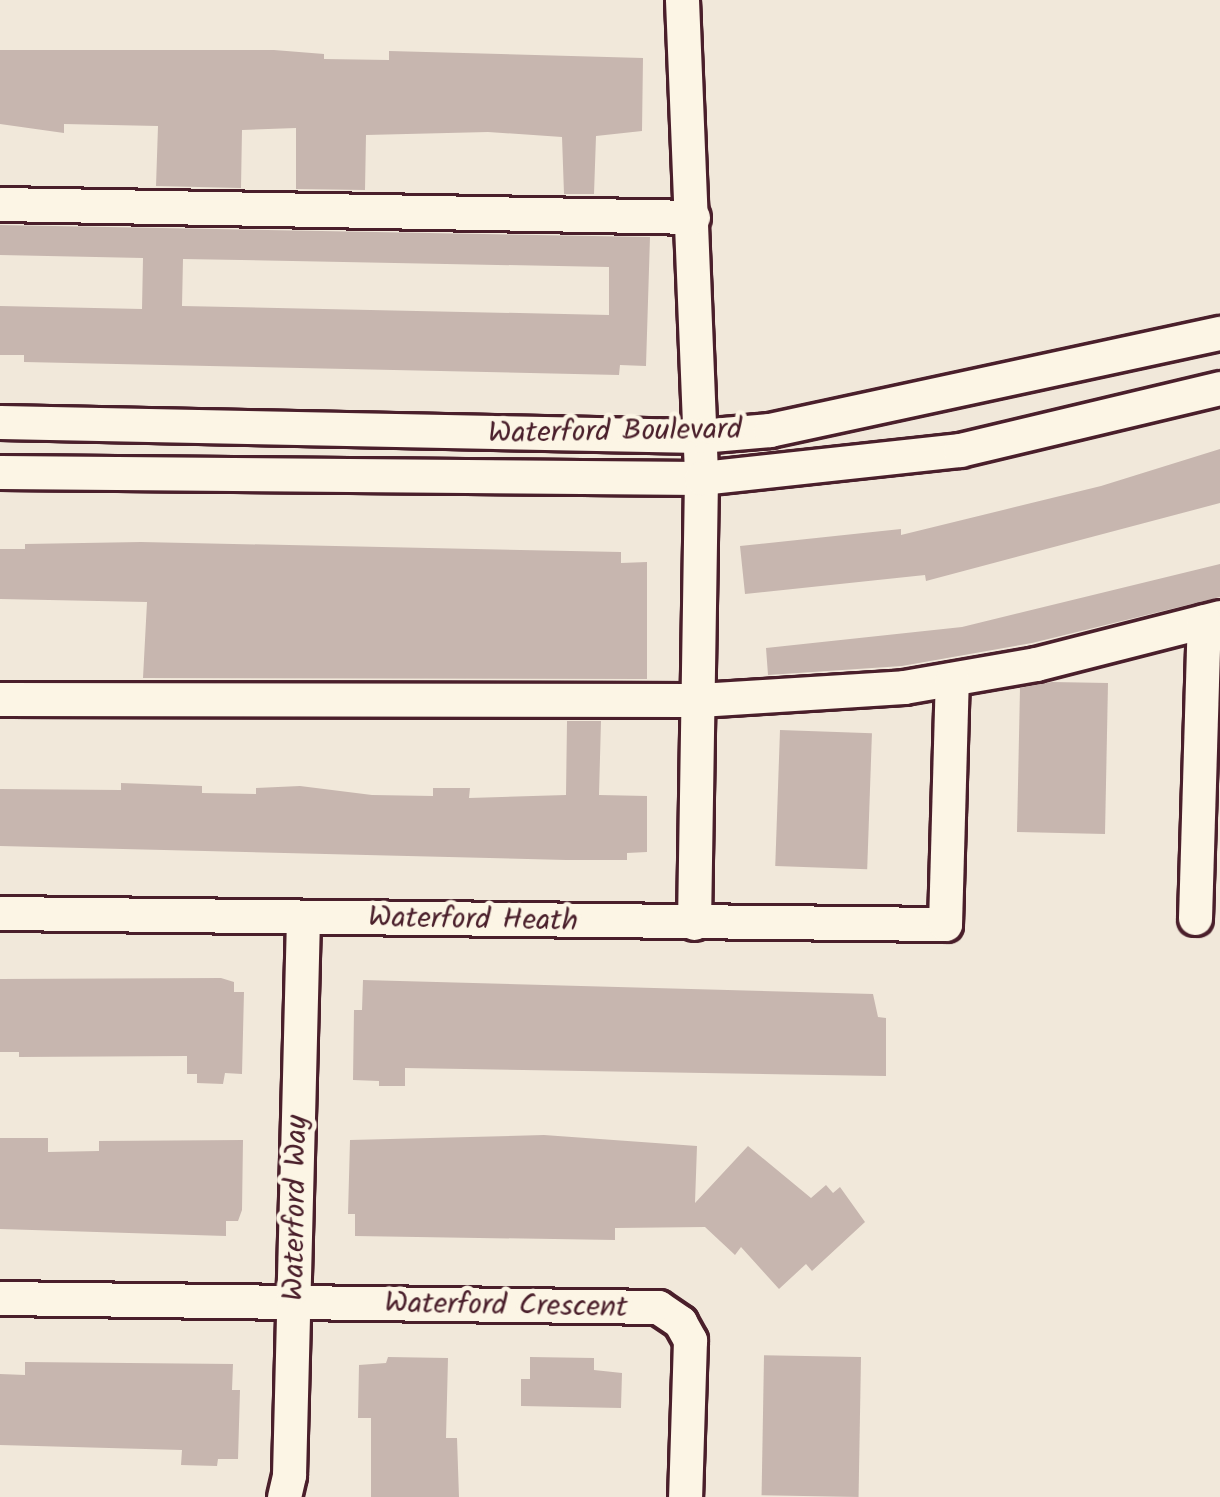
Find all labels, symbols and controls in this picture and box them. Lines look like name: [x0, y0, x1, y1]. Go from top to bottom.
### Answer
street label: Waterford Boulevard: [488, 412, 742, 452]
street label: Waterford Heath: [368, 900, 578, 940]
street label: Waterford Way: [276, 1115, 316, 1301]
street label: Waterford Crescent: [384, 1286, 628, 1326]

